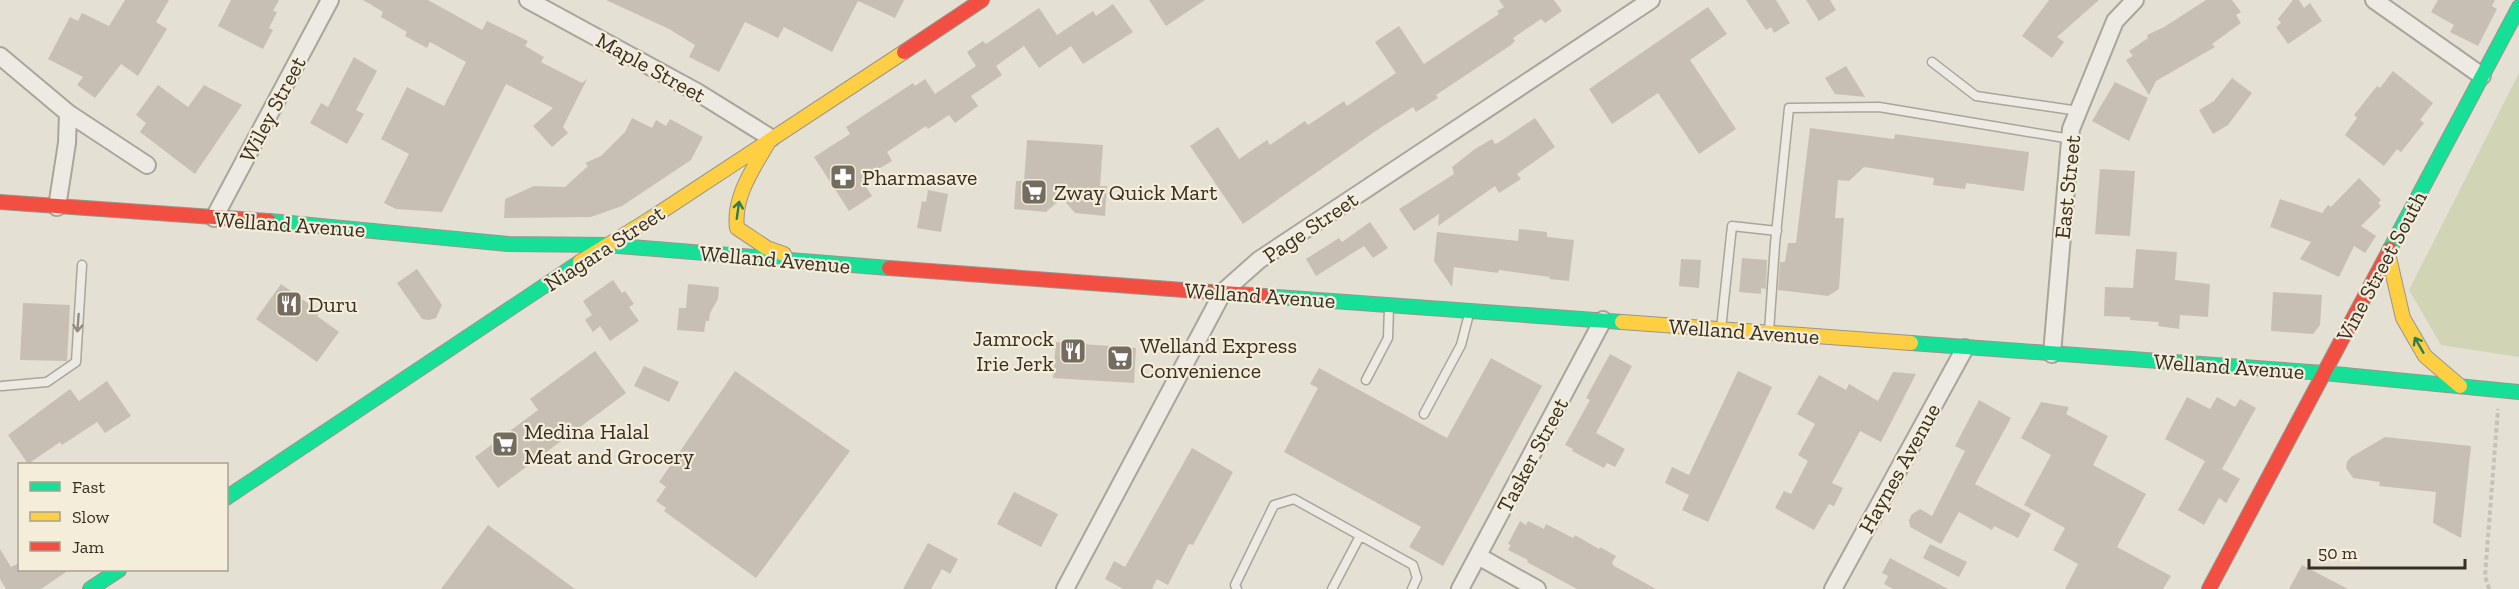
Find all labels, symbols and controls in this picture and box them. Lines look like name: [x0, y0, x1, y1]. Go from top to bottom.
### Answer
street label: Maple Street: [591, 26, 711, 109]
street label: Wiley Street: [233, 51, 312, 167]
street label: East Street: [2049, 133, 2086, 240]
pharmacy icon: Pharmasave: [828, 162, 858, 192]
place label: Pharmasave: [862, 164, 977, 191]
supermarket icon: Zway Quick Mart: [1019, 177, 1049, 207]
place label: Zway Quick Mart: [1054, 179, 1218, 206]
street label: Page Street: [1258, 185, 1363, 269]
street label: Vine Street South: [2330, 186, 2433, 347]
street label: Niagara Street: [539, 199, 670, 297]
one-way arrow: [732, 201, 743, 220]
street label: Welland Avenue: [214, 206, 366, 243]
street label: Welland Avenue: [699, 239, 851, 280]
street label: Welland Avenue: [1184, 277, 1336, 314]
restaurant icon: Duru: [274, 289, 304, 319]
place label: Duru: [308, 291, 358, 318]
one-way arrow: [73, 313, 84, 333]
street label: Welland Avenue: [1668, 313, 1820, 350]
place label: Jamrock Irie Jerk: [973, 325, 1055, 377]
place label: Welland Express Convenience: [1140, 332, 1297, 384]
restaurant icon: Jamrock Irie Jerk: [1058, 336, 1088, 366]
one-way arrow: [2413, 337, 2425, 354]
supermarket icon: Welland Express Convenience: [1105, 343, 1135, 373]
street label: Welland Avenue: [2153, 348, 2305, 385]
street label: Tasker Street: [1491, 392, 1574, 517]
street label: Haynes Avenue: [1853, 399, 1946, 538]
place label: Medina Halal Meat and Grocery: [524, 418, 695, 470]
supermarket icon: Medina Halal Meat and Grocery: [490, 429, 520, 459]
legend: [18, 463, 228, 571]
text: Fast: [72, 476, 105, 498]
text: Slow: [72, 506, 109, 528]
scale bar: [2309, 532, 2465, 570]
text: Jam: [72, 536, 104, 558]
text: 50 m: [2318, 542, 2358, 564]

